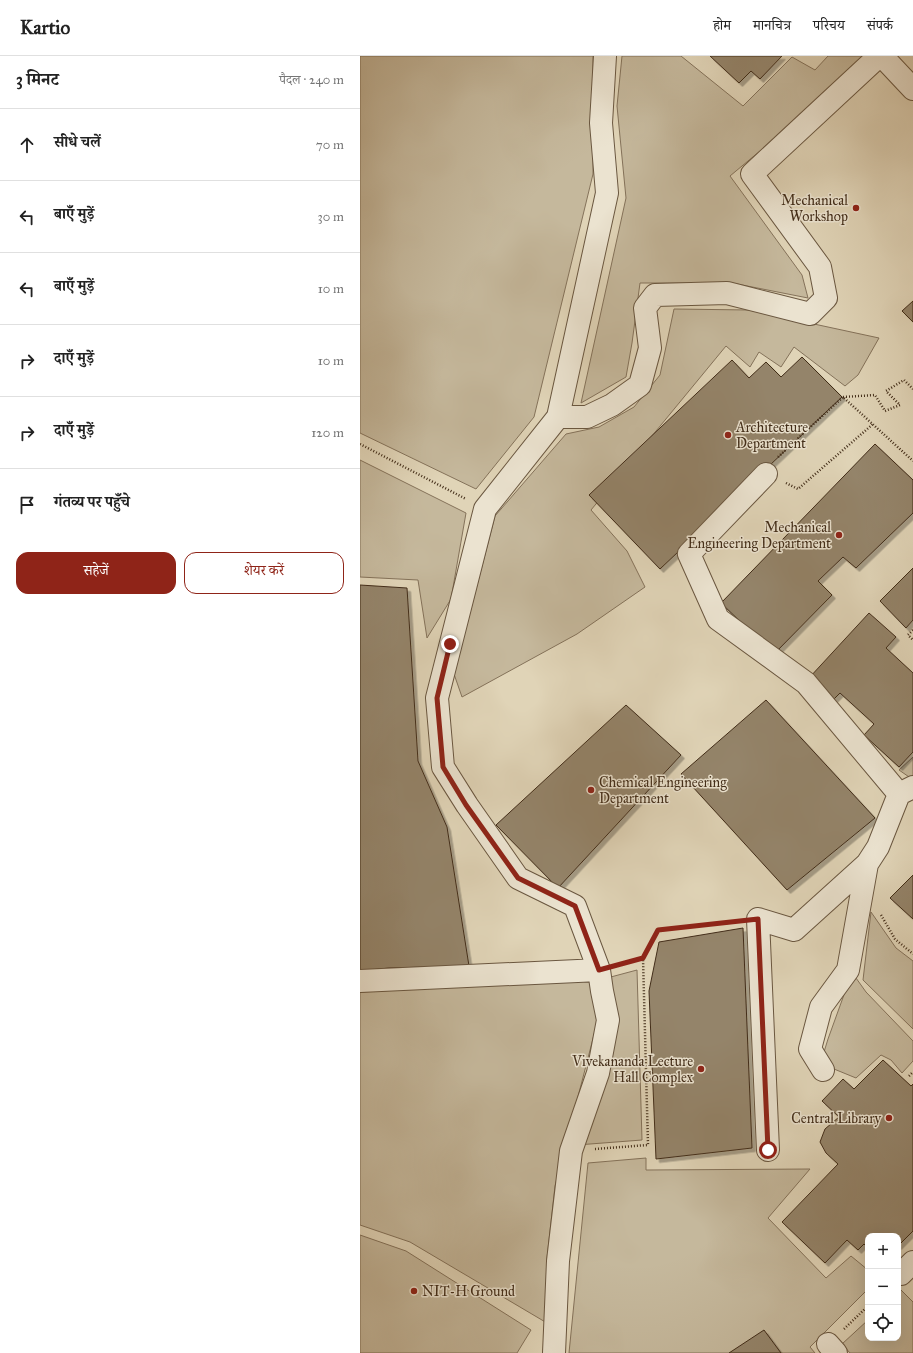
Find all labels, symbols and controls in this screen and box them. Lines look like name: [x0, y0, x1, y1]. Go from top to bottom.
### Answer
text: Kartio: [20, 16, 70, 39]
text: होम: [713, 17, 731, 34]
text: मानचित्र: [753, 17, 791, 34]
text: परिचय: [813, 17, 845, 34]
text: संपर्क: [867, 17, 893, 34]
text: 3 मिनट: [16, 69, 59, 90]
text: पैदल · 240 m: [279, 72, 344, 88]
text: सीधे चलें: [54, 133, 101, 151]
icon: ahead: [16, 134, 38, 156]
text: 70 m: [316, 137, 344, 153]
place label: Mechanical Workshop: [781, 192, 848, 225]
marker: Mechanical Workshop: [851, 203, 861, 213]
text: बाएँ मुड़ें: [54, 205, 94, 223]
icon: left: [16, 206, 38, 228]
text: 30 m: [318, 209, 344, 225]
text: बाएँ मुड़ें: [54, 277, 94, 295]
icon: left: [16, 278, 38, 300]
text: 10 m: [318, 281, 344, 297]
text: दाएँ मुड़ें: [54, 349, 94, 367]
icon: right: [16, 350, 38, 372]
text: 10 m: [318, 353, 344, 369]
place label: Architecture Department: [735, 419, 808, 452]
text: दाएँ मुड़ें: [54, 421, 94, 439]
icon: right: [16, 422, 38, 444]
text: 120 m: [311, 425, 344, 441]
marker: Architecture Department: [723, 430, 733, 440]
text: गंतव्य पर पहुँचे: [54, 493, 130, 511]
icon: arrive: [16, 494, 38, 516]
place label: Mechanical Engineering Department: [688, 519, 831, 552]
marker: Mechanical Engineering Department: [834, 530, 844, 540]
button: सहेजें: [16, 552, 176, 594]
button: शेयर करें: [184, 552, 344, 594]
route end: [441, 635, 459, 653]
place label: Chemical Engineering Department: [599, 774, 727, 807]
marker: Chemical Engineering Department: [586, 785, 596, 795]
place label: Vivekananda Lecture Hall Complex: [571, 1053, 694, 1086]
marker: Vivekananda Lecture Hall Complex: [696, 1064, 706, 1074]
place label: Central Library: [791, 1110, 881, 1127]
marker: Central Library: [884, 1113, 894, 1123]
route start: [759, 1141, 777, 1159]
map controls: [865, 1233, 901, 1341]
button: +: [865, 1233, 901, 1269]
button: −: [865, 1269, 901, 1305]
place label: NIT-H Ground: [422, 1283, 515, 1300]
marker: NIT-H Ground: [409, 1286, 419, 1296]
button: locate: [865, 1305, 901, 1341]

